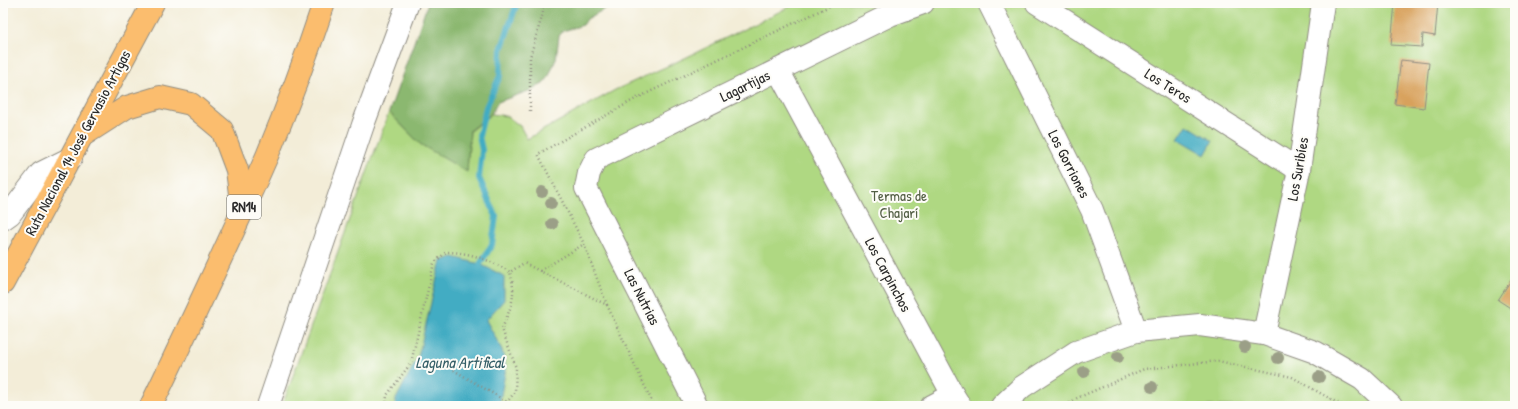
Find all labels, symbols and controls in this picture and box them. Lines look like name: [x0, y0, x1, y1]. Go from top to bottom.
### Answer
street label: Ruta Nacional 14 José Gervasio Artigas: [20, 46, 136, 239]
street label: Los Teros: [1141, 63, 1196, 108]
street label: Lagartijas: [716, 64, 774, 107]
street label: Los Gorriones: [1043, 126, 1096, 202]
street label: Los Suribíes: [1282, 135, 1313, 202]
park label: Termas de Chajarí: [871, 185, 927, 223]
road number: RN14: [227, 195, 261, 219]
street label: Los Carpinchos: [860, 234, 917, 316]
street label: Las Nutrias: [619, 265, 666, 329]
water label: Laguna Artifical: [415, 351, 505, 373]

